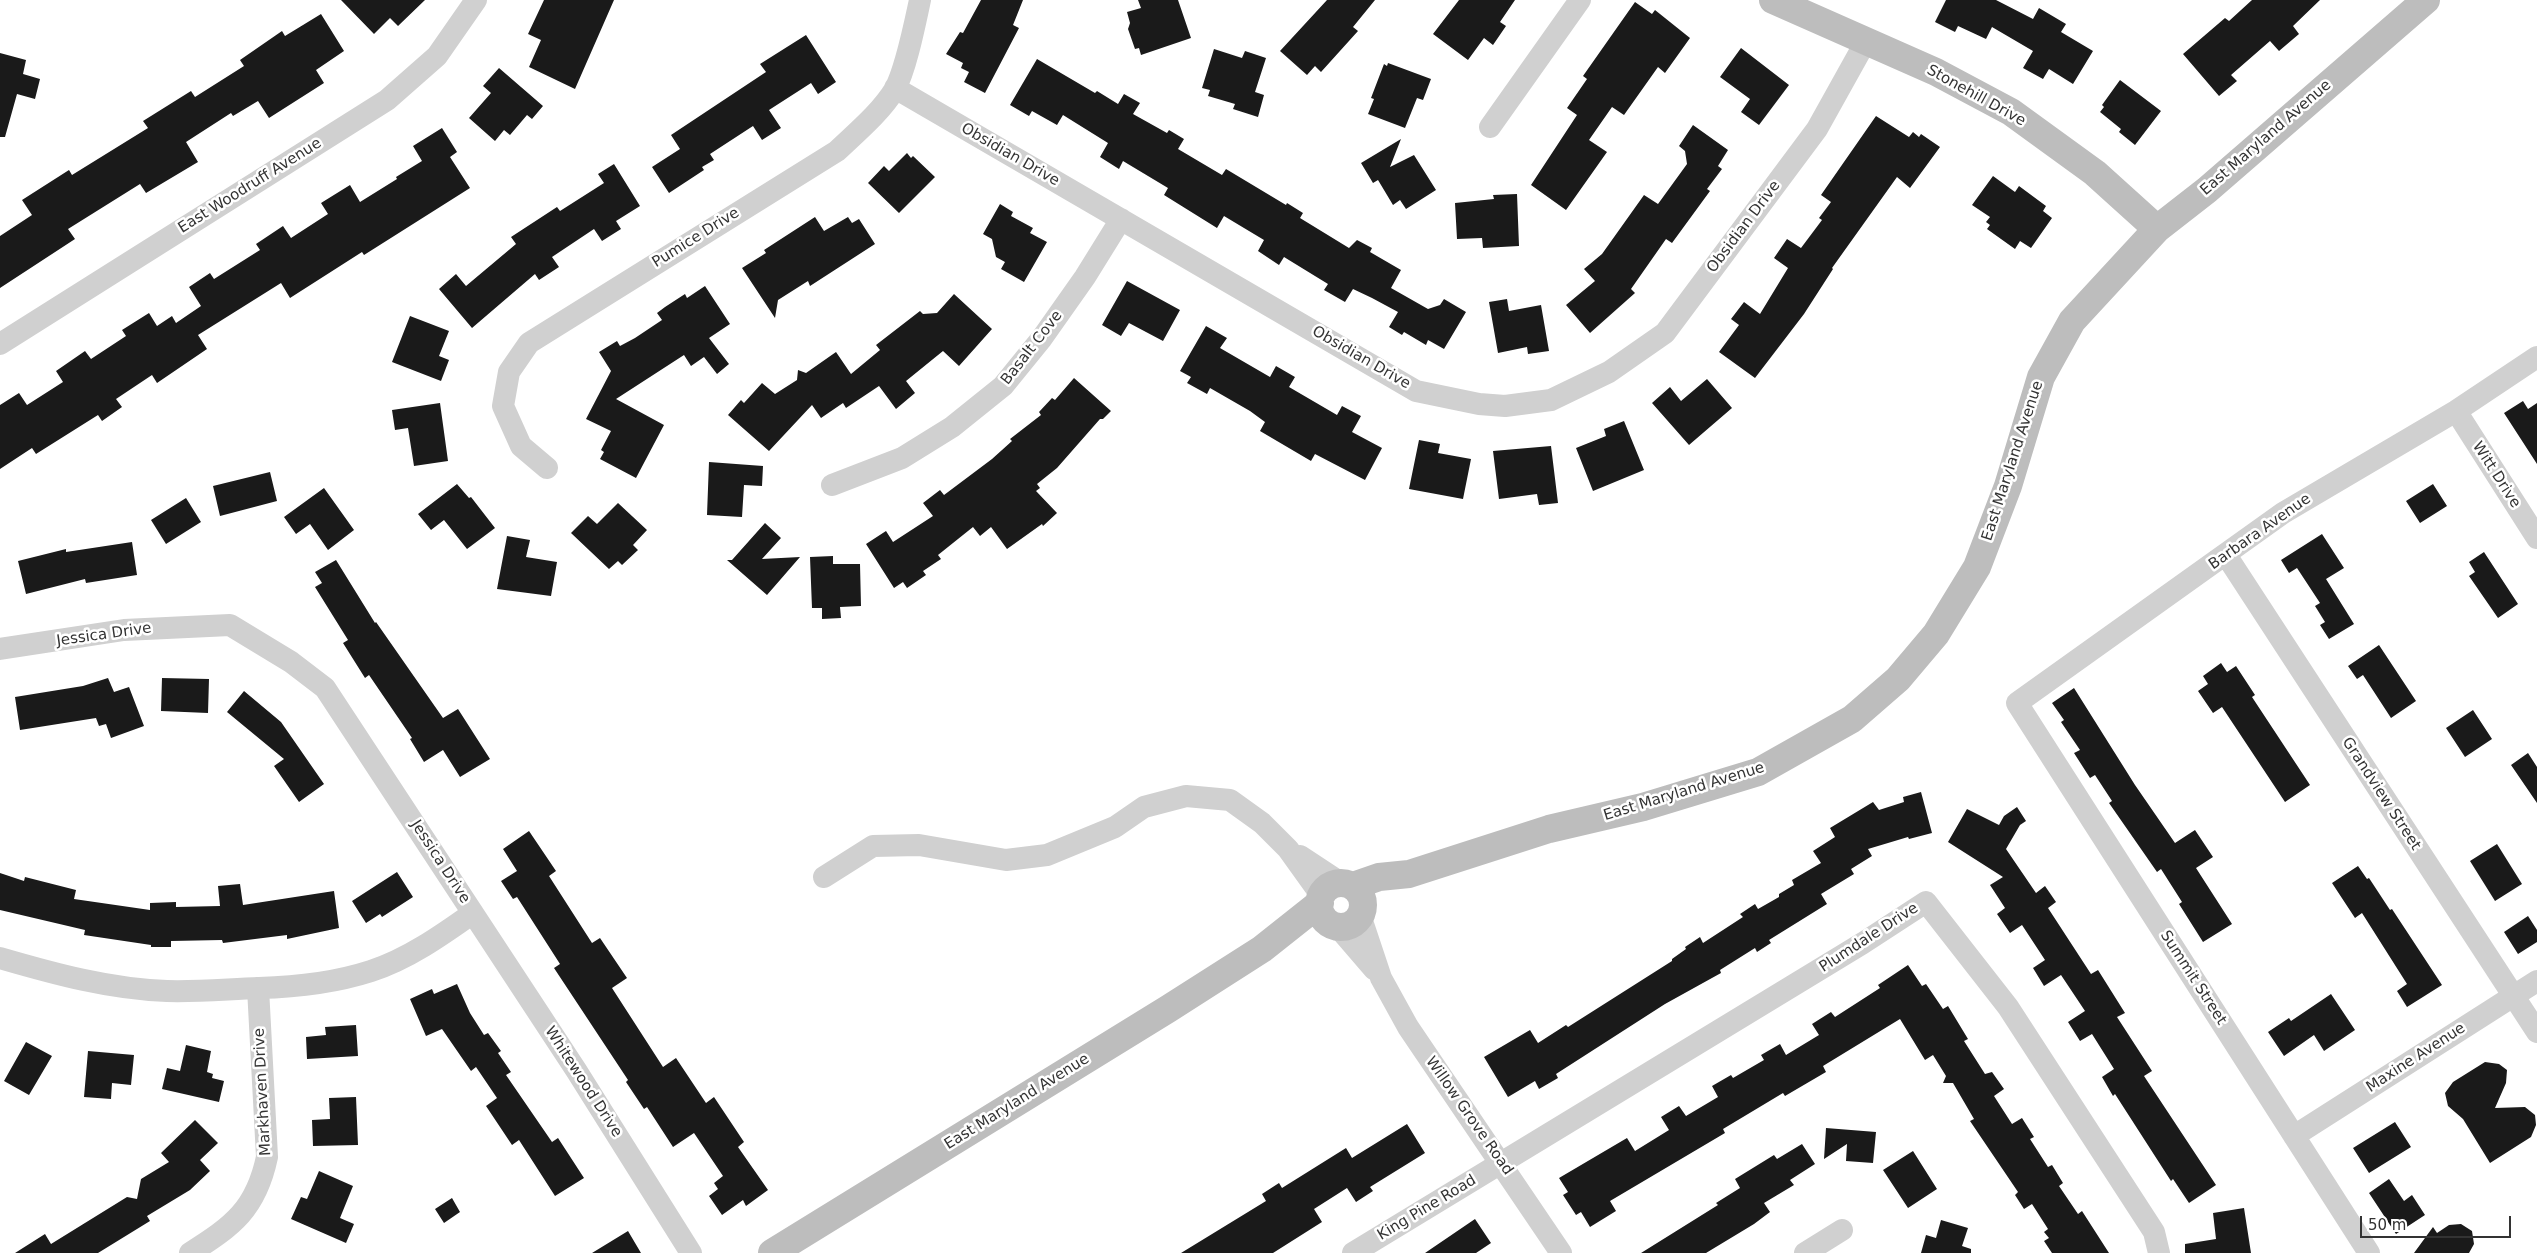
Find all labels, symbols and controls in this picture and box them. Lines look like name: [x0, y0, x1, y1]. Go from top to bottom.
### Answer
street label: Stonehill Drive: [1923, 61, 2029, 131]
street label: East Maryland Avenue: [2197, 76, 2335, 200]
street label: Obsidian Drive: [958, 120, 1062, 190]
street label: East Woodruff Avenue: [175, 135, 325, 237]
street label: Obsidian Drive: [1704, 177, 1784, 277]
street label: Pumice Drive: [649, 204, 743, 272]
street label: Basalt Cove: [997, 307, 1067, 389]
street label: Obsidian Drive: [1309, 323, 1413, 393]
street label: East Maryland Avenue: [1979, 379, 2047, 543]
street label: Witt Drive: [2468, 439, 2524, 511]
street label: Barbara Avenue: [2206, 490, 2314, 574]
street label: Jessica Drive: [55, 619, 153, 651]
street label: Grandview Street: [2338, 734, 2424, 854]
street label: East Maryland Avenue: [1601, 759, 1767, 825]
street label: Jessica Drive: [406, 817, 474, 907]
street label: Plumdale Drive: [1816, 899, 1922, 977]
street label: Summit Street: [2156, 928, 2230, 1028]
street label: Maxine Avenue: [2363, 1019, 2469, 1097]
street label: Whitewood Drive: [540, 1023, 626, 1141]
street label: Markhaven Drive: [251, 1028, 275, 1156]
street label: East Maryland Avenue: [941, 1050, 1093, 1154]
street label: Willow Grove Road: [1421, 1053, 1517, 1179]
street label: King Pine Road: [1374, 1171, 1480, 1245]
scale bar: [2362, 1206, 2513, 1238]
text: 50 m: [2368, 1216, 2406, 1234]

